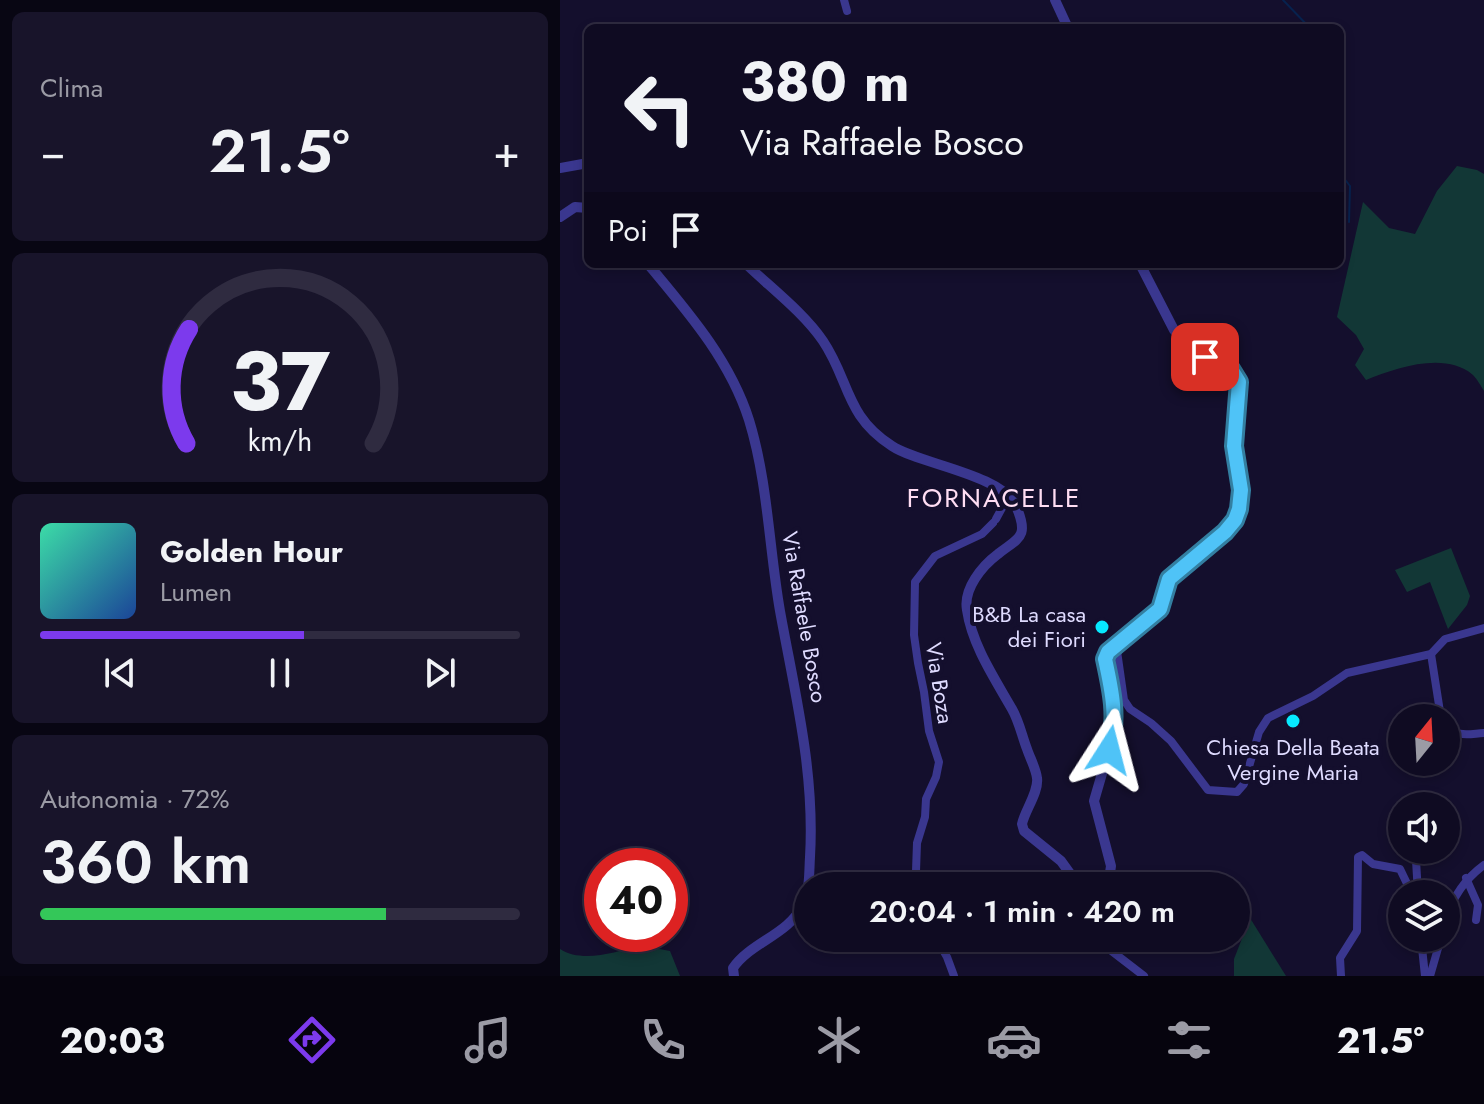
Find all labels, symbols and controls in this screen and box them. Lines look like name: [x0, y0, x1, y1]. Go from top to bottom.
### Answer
text: 380 m: [740, 41, 910, 122]
icon: left: [608, 56, 712, 160]
text: Clima: [40, 69, 103, 107]
text: 21.5°: [209, 108, 350, 195]
text: Via Raffaele Bosco: [740, 116, 1024, 168]
text: −: [40, 120, 66, 184]
text: +: [493, 120, 520, 184]
icon: arrive: [664, 208, 708, 252]
text: Poi: [608, 209, 648, 252]
text: 37: [230, 320, 330, 440]
pin: [1171, 323, 1239, 391]
icon: arrive: [1183, 335, 1227, 379]
text: km/h: [248, 420, 312, 462]
district label: FORNACELLE: [907, 479, 1081, 517]
street label: Via Raffaele Bosco: [774, 529, 836, 705]
text: Golden Hour: [160, 530, 343, 573]
text: Lumen: [160, 573, 232, 611]
place label: B&B La casa dei Fiori: [972, 598, 1086, 655]
marker: B&B La casa dei Fiori: [1093, 618, 1111, 636]
street label: Via Boza: [918, 640, 962, 726]
icon: previous: [98, 651, 142, 695]
icon: pause: [258, 651, 302, 695]
icon: next: [418, 651, 462, 695]
north arrow: [1388, 704, 1460, 776]
map controls: [1388, 704, 1460, 952]
position arrow: [1067, 708, 1151, 792]
marker: Chiesa Della Beata Vergine Maria: [1284, 712, 1302, 730]
place label: Chiesa Della Beata Vergine Maria: [1206, 731, 1380, 788]
text: Autonomia · 72%: [40, 780, 230, 818]
button: sound: [1388, 792, 1460, 864]
text: 360 km: [40, 819, 251, 906]
speed limit sign: 40: [584, 848, 688, 952]
button: layers: [1388, 880, 1460, 952]
text: 20:04 · 1 min · 420 m: [869, 890, 1175, 933]
icon: directions: [284, 1012, 340, 1068]
icon: music: [460, 1012, 516, 1068]
icon: phone: [635, 1012, 691, 1068]
icon: climate: [811, 1012, 867, 1068]
icon: car: [986, 1012, 1042, 1068]
icon: filters: [1161, 1012, 1217, 1068]
text: 20:03: [60, 1014, 165, 1066]
text: 21.5°: [1337, 1014, 1424, 1066]

